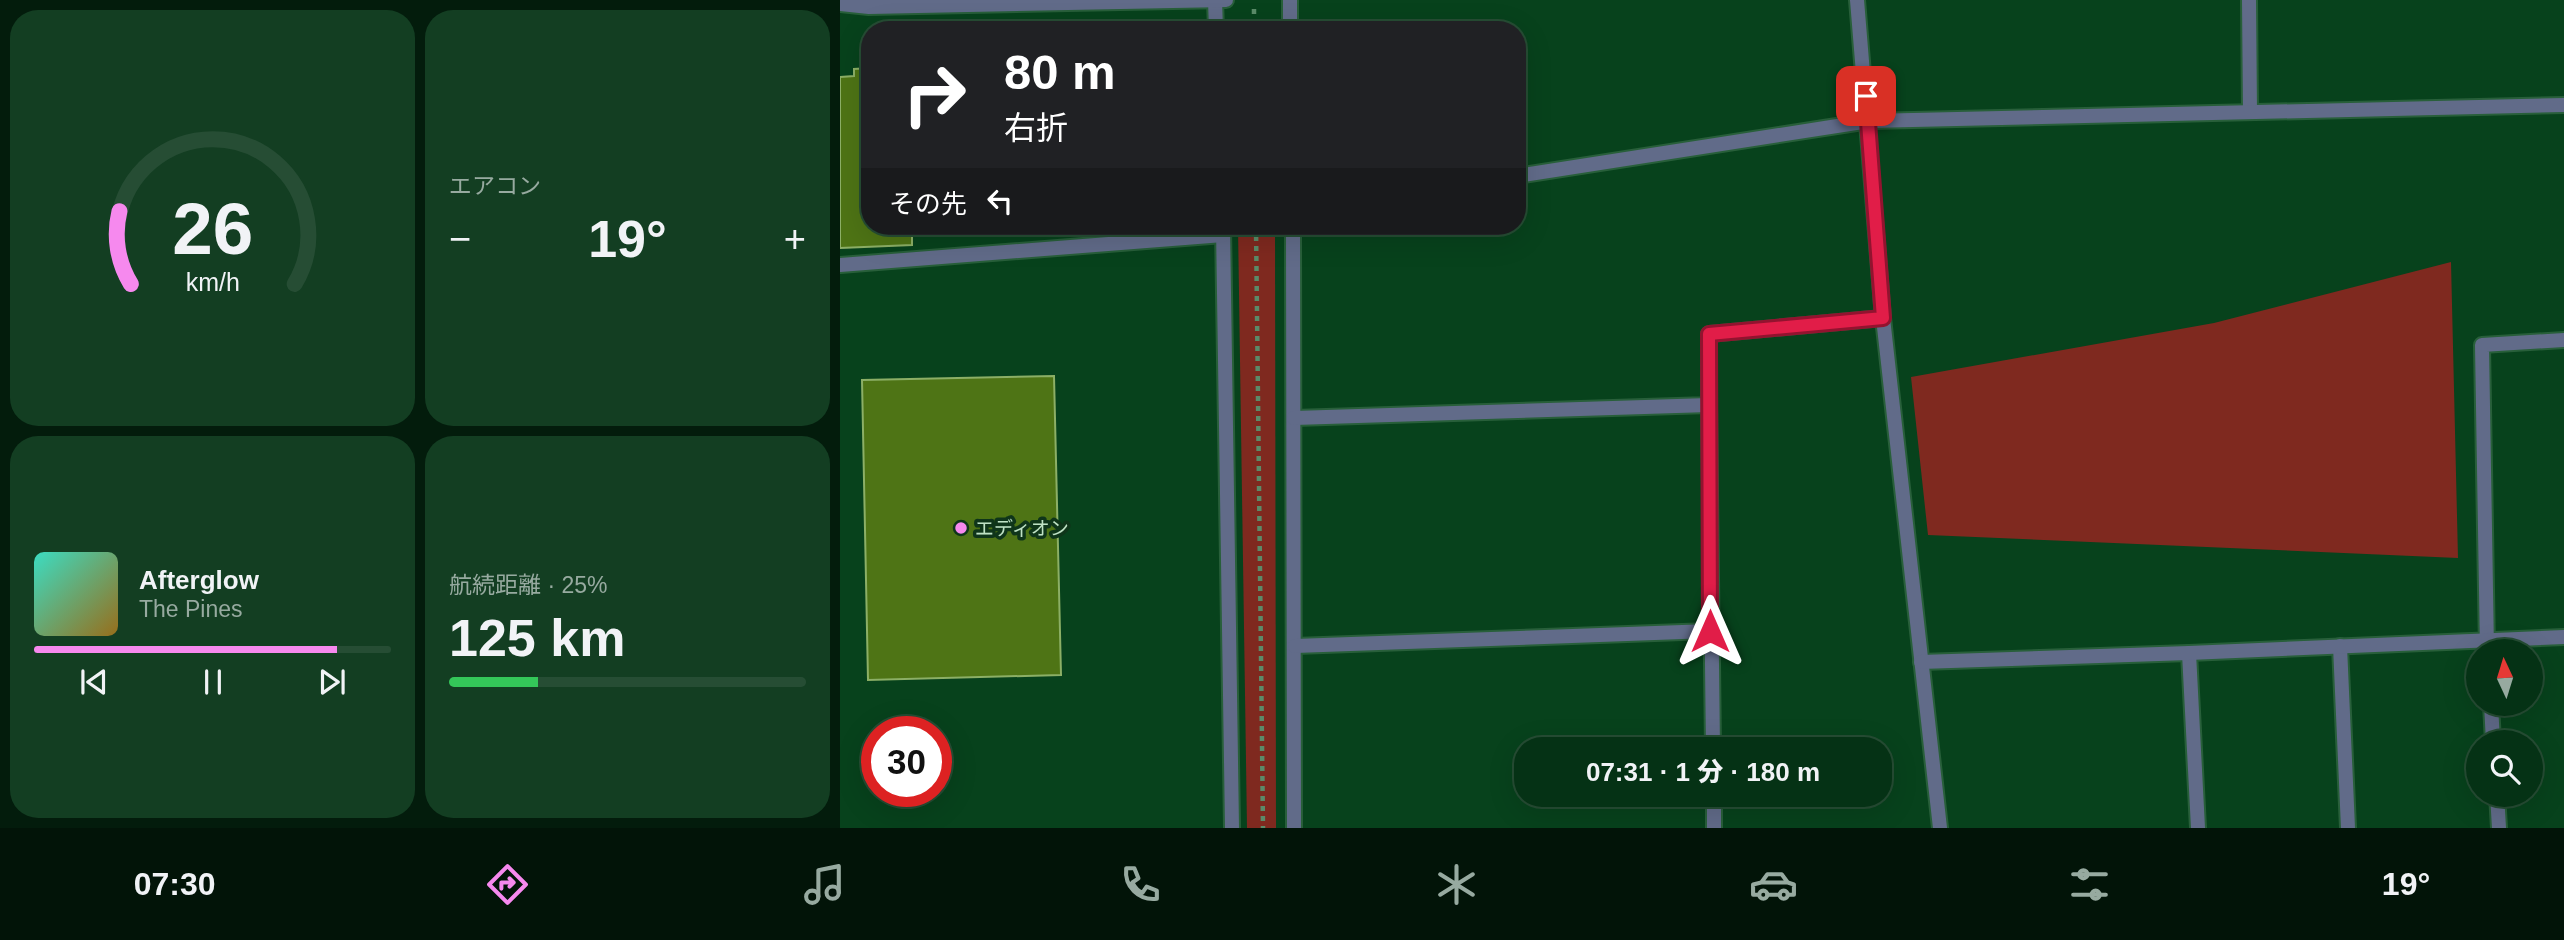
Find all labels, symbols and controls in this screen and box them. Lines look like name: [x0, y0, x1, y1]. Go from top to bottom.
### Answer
text: 80 m: [1004, 45, 1116, 99]
icon: right: [889, 49, 980, 140]
pin: [1836, 66, 1896, 126]
icon: arrive: [1847, 77, 1885, 115]
text: 右折: [1004, 110, 1068, 146]
text: エアコン: [449, 173, 541, 199]
icon: left: [981, 182, 1019, 220]
text: 26: [172, 188, 253, 269]
text: その先: [889, 189, 967, 219]
text: 19°: [588, 210, 667, 268]
text: −: [449, 218, 471, 260]
text: +: [784, 218, 806, 260]
text: km/h: [185, 268, 240, 296]
place label: エディオン: [975, 518, 1069, 539]
marker: エディオン: [953, 520, 969, 536]
text: Afterglow: [139, 565, 259, 595]
text: 航続距離 · 25%: [449, 572, 607, 598]
position arrow: [1673, 594, 1747, 668]
text: The Pines: [139, 596, 243, 622]
text: 125 km: [449, 609, 625, 667]
north arrow: [2466, 639, 2543, 716]
map controls: [2466, 639, 2543, 807]
icon: previous: [75, 663, 113, 701]
icon: pause: [194, 663, 232, 701]
icon: next: [313, 663, 351, 701]
speed limit sign: 30: [861, 716, 952, 807]
button: search: [2466, 730, 2543, 807]
text: 07:31 · 1 分 · 180 m: [1586, 757, 1820, 787]
icon: directions: [483, 860, 532, 909]
icon: music: [800, 860, 849, 909]
icon: phone: [1116, 860, 1165, 909]
icon: climate: [1432, 860, 1481, 909]
icon: car: [1749, 860, 1798, 909]
icon: filters: [2065, 860, 2114, 909]
text: 07:30: [134, 866, 216, 902]
text: 19°: [2382, 866, 2430, 902]

